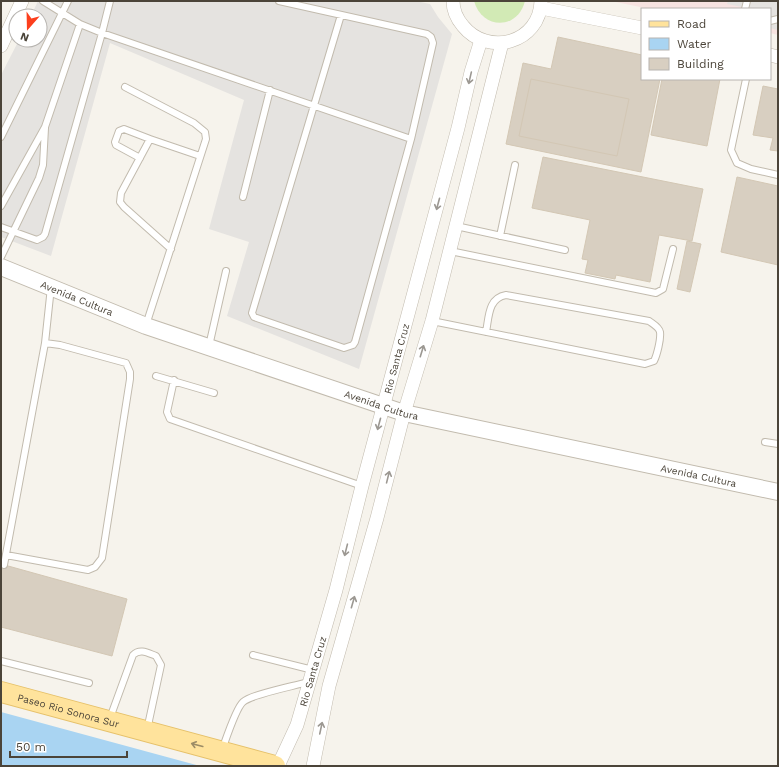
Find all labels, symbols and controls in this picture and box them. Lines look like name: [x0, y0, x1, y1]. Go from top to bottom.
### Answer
north arrow: [8, 8, 48, 48]
legend: [641, 8, 771, 80]
text: Road: [677, 17, 706, 31]
text: N: [19, 29, 31, 44]
text: Water: [677, 37, 712, 51]
text: Building: [677, 57, 724, 71]
one-way arrow: [465, 71, 473, 84]
one-way arrow: [434, 197, 441, 210]
street label: Avenida Cultura: [39, 278, 115, 318]
street label: Rio Santa Cruz: [382, 322, 411, 395]
one-way arrow: [419, 346, 427, 358]
street label: Avenida Cultura: [343, 388, 420, 422]
one-way arrow: [375, 417, 382, 430]
street label: Avenida Cultura: [660, 462, 738, 489]
one-way arrow: [384, 470, 392, 483]
one-way arrow: [342, 543, 349, 556]
one-way arrow: [350, 596, 357, 609]
street label: Rio Santa Cruz: [297, 635, 328, 708]
street label: Paseo Rio Sonora Sur: [16, 691, 121, 729]
one-way arrow: [317, 722, 325, 735]
scale bar: [10, 733, 127, 759]
text: 50 m: [16, 740, 46, 754]
one-way arrow: [191, 741, 204, 748]

